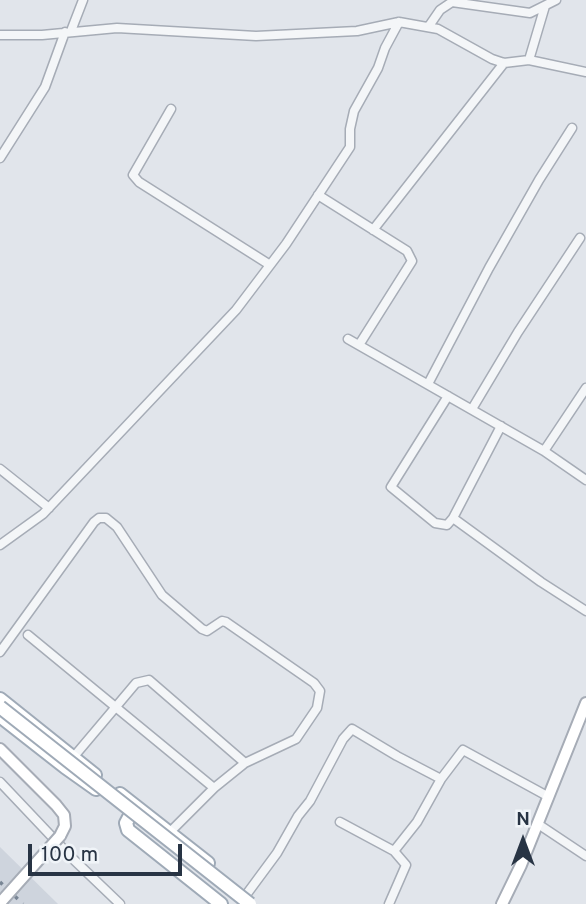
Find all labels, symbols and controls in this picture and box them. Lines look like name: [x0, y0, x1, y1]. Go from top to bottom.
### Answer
north arrow: [488, 806, 558, 876]
text: N: [516, 808, 530, 832]
scale bar: [32, 830, 186, 874]
text: 100 m: [41, 842, 98, 869]

